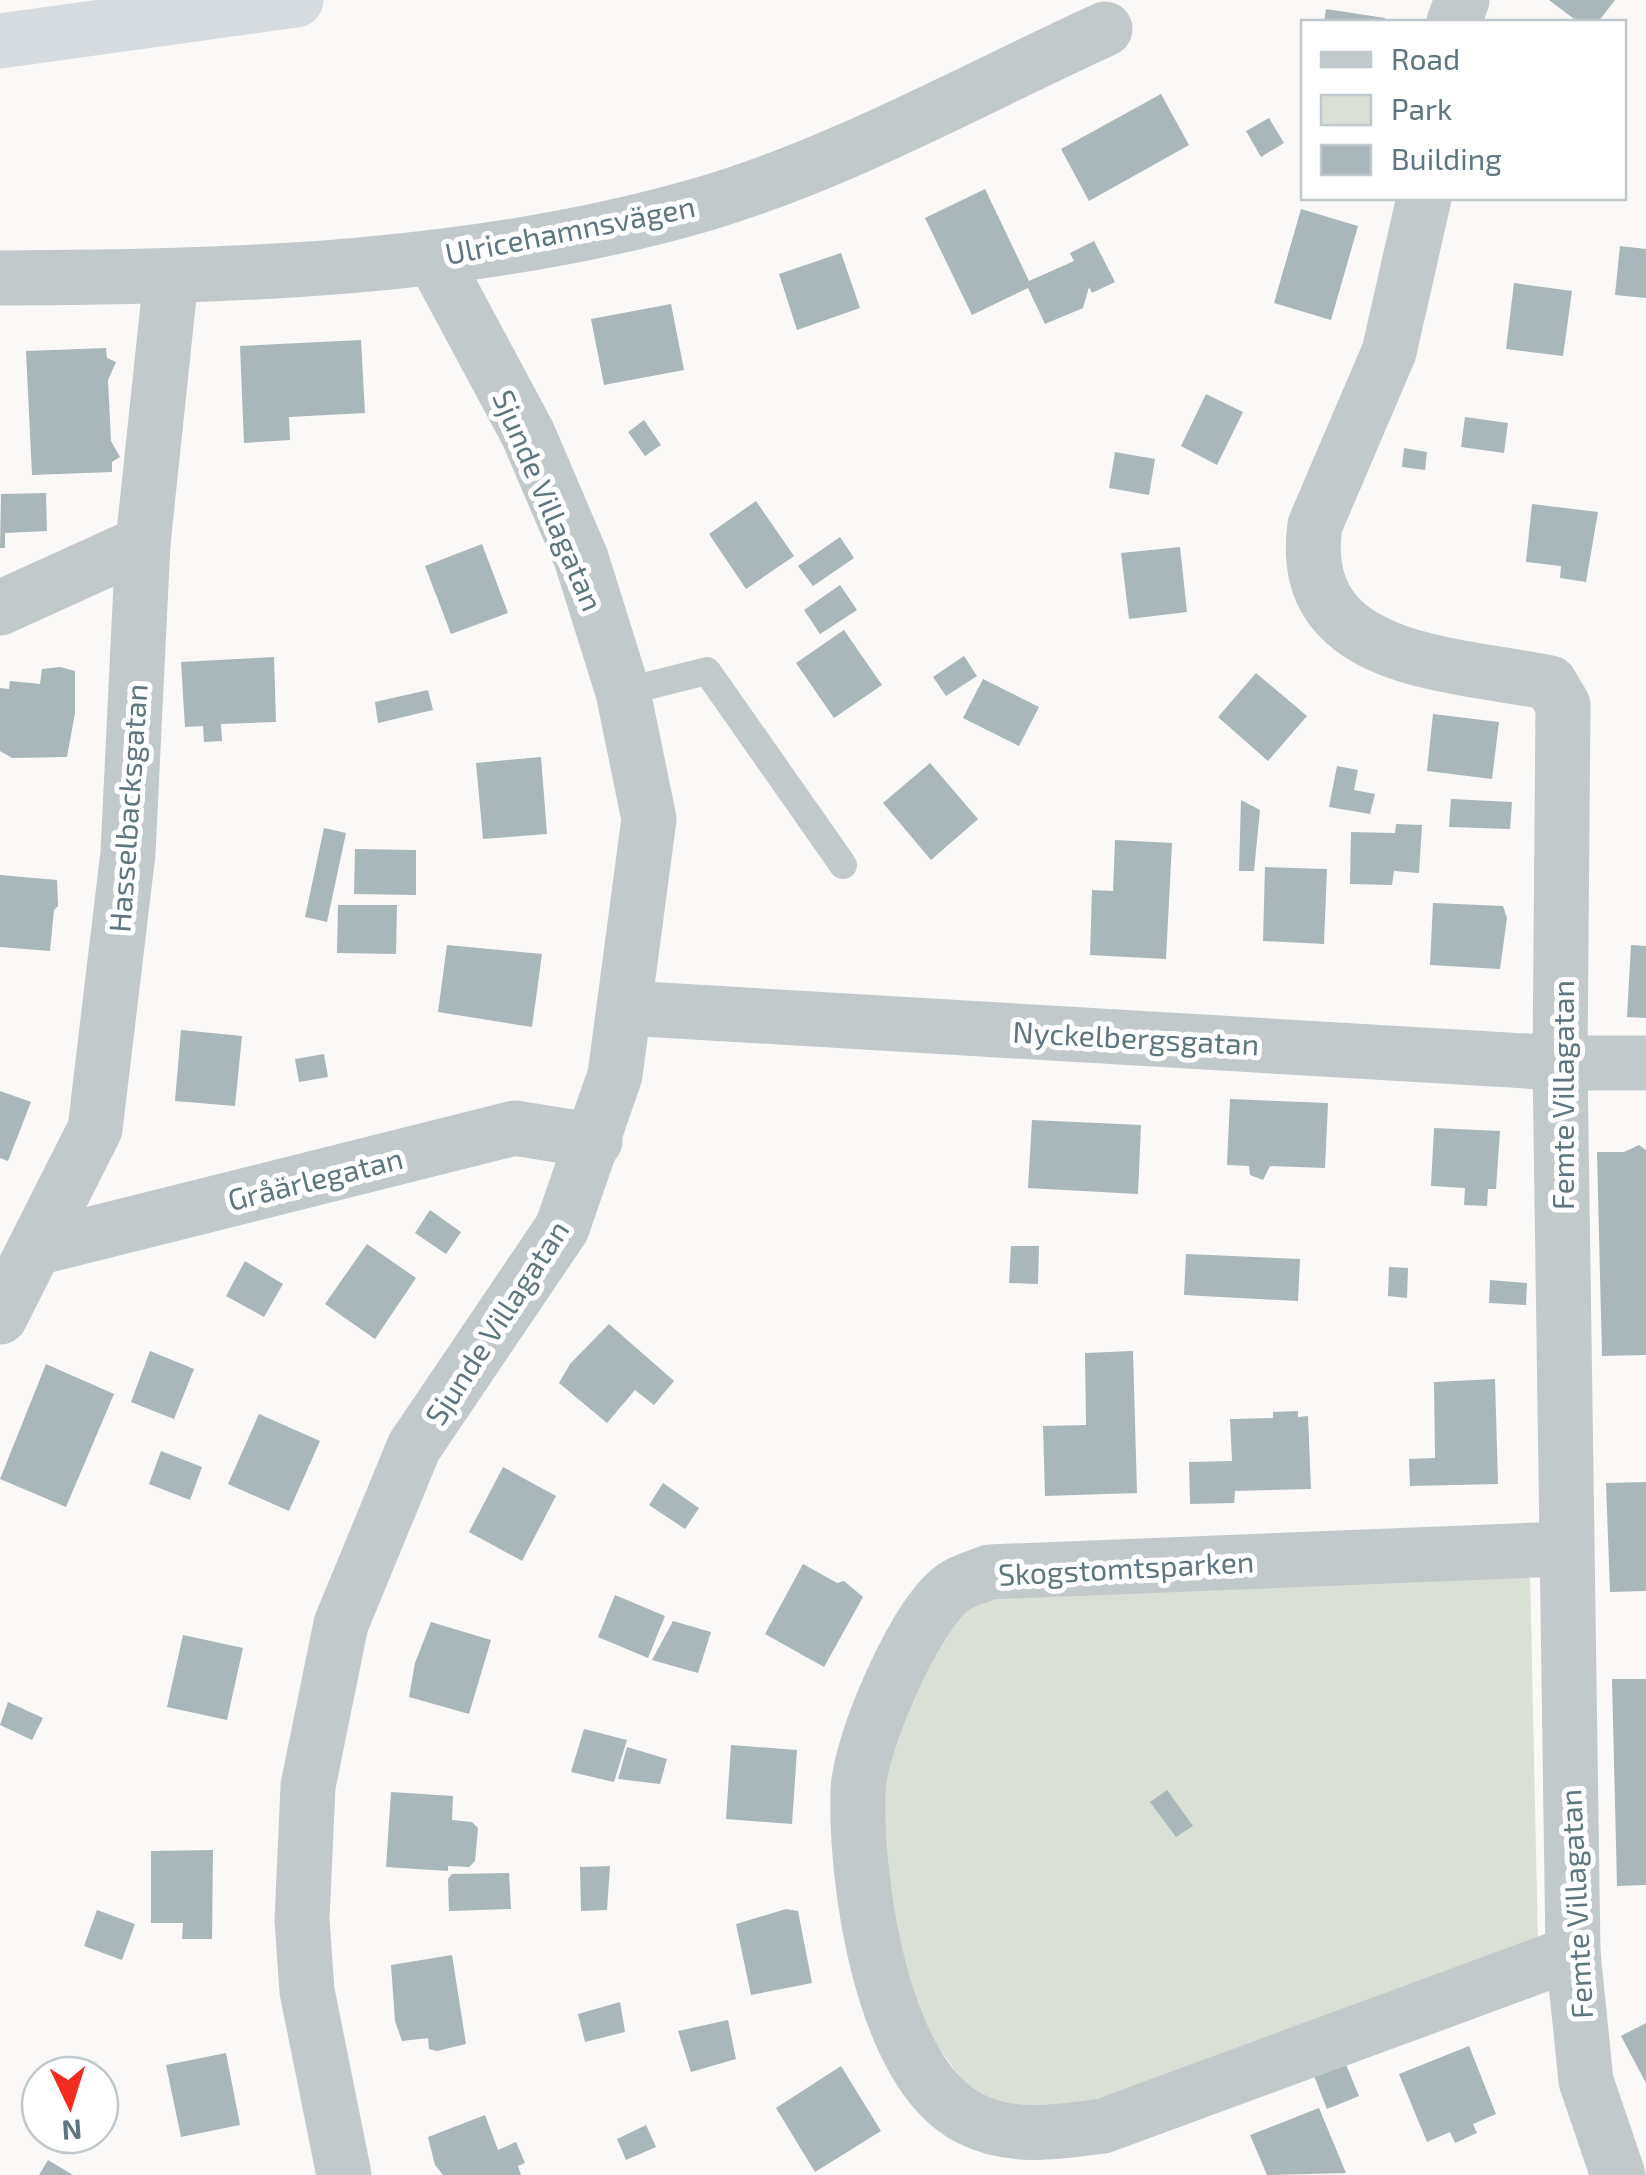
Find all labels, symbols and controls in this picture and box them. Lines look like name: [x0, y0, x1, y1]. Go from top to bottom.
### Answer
legend: [1301, 20, 1626, 200]
text: Road: [1391, 40, 1460, 76]
text: Park: [1391, 90, 1452, 126]
text: Building: [1391, 140, 1502, 176]
street label: Ulricehamnsvägen: [442, 187, 698, 271]
street label: Sjunde Villagatan: [486, 384, 612, 616]
street label: Hasselbacksgatan: [100, 682, 154, 934]
street label: Femte Villagatan: [1544, 980, 1580, 1210]
street label: Nyckelbergsgatan: [1012, 1013, 1260, 1061]
street label: Gråärlegatan: [224, 1139, 406, 1217]
street label: Sjunde Villagatan: [416, 1213, 576, 1431]
street label: Skogstomtsparken: [997, 1542, 1255, 1592]
street label: Femte Villagatan: [1551, 1788, 1599, 2020]
north arrow: [20, 2055, 120, 2155]
text: N: [61, 2113, 83, 2149]

